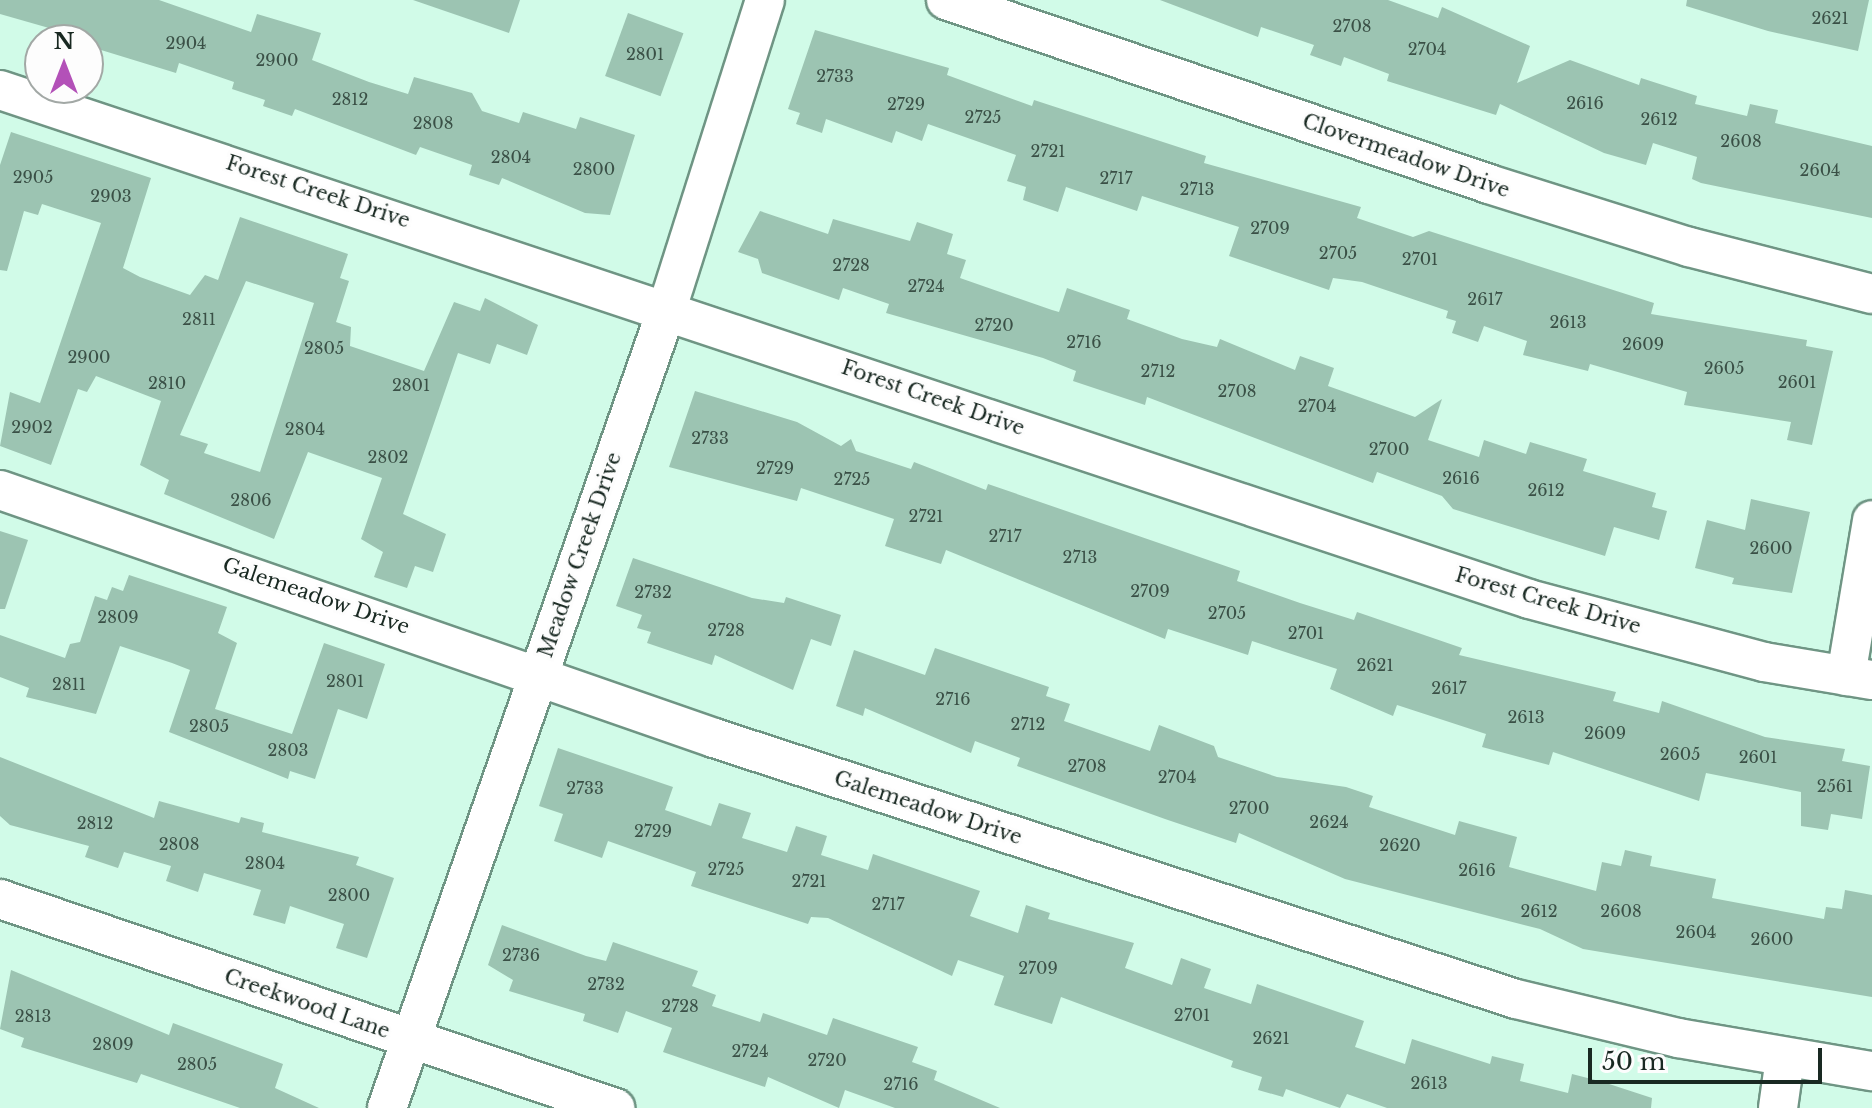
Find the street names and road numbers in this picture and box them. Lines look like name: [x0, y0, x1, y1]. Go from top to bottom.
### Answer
street label: Clovermeadow Drive: [1299, 109, 1513, 203]
street label: Forest Creek Drive: [223, 151, 413, 233]
street label: Forest Creek Drive: [838, 355, 1028, 441]
street label: Meadow Creek Drive: [533, 449, 627, 661]
street label: Galemeadow Drive: [219, 553, 413, 639]
street label: Forest Creek Drive: [1452, 563, 1644, 639]
street label: Galemeadow Drive: [831, 766, 1025, 850]
street label: Creekwood Lane: [221, 964, 393, 1044]

